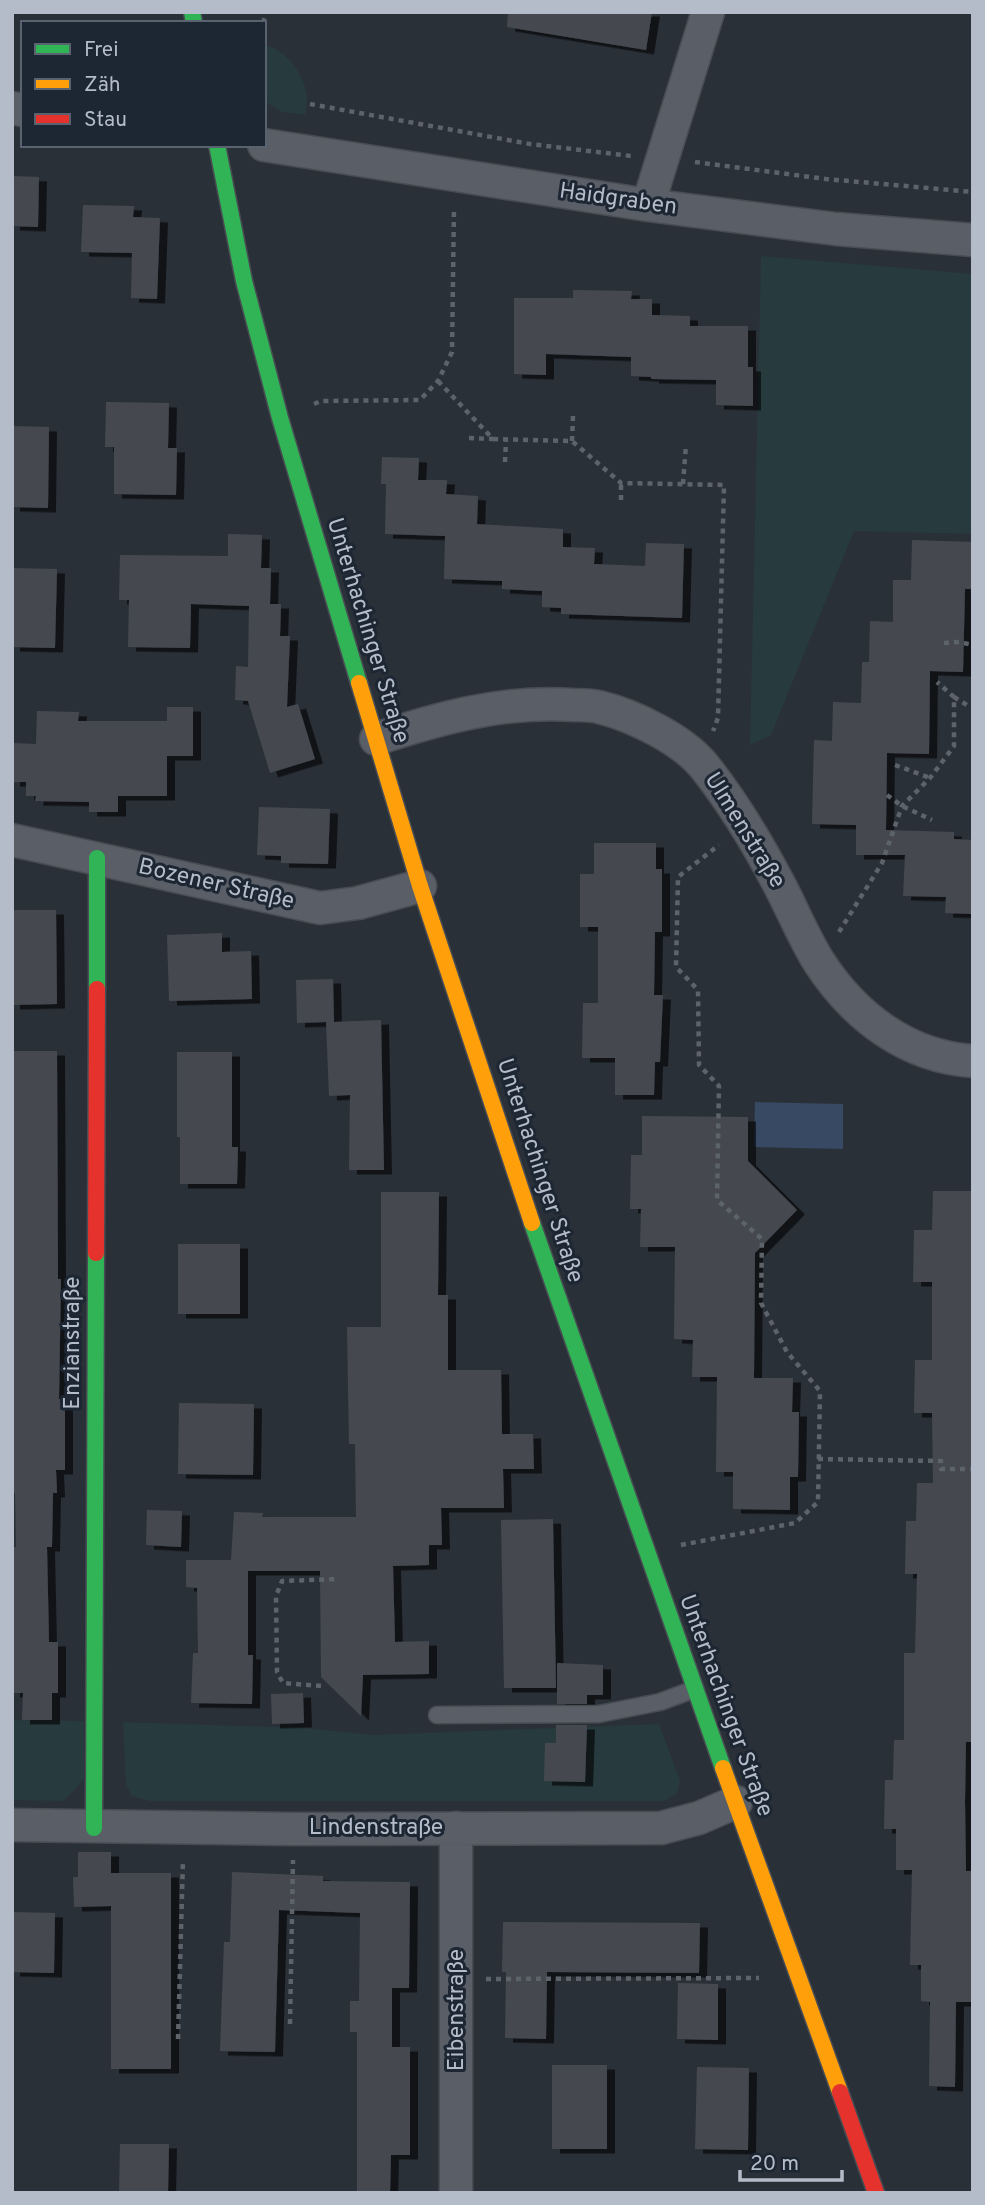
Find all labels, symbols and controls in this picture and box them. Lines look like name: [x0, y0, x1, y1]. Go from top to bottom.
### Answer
legend: [21, 21, 266, 147]
text: Frei: [84, 37, 119, 64]
text: Zäh: [84, 72, 121, 99]
text: Stau: [84, 107, 127, 134]
street label: Haidgraben: [557, 177, 679, 223]
street label: Unterhachinger Straße: [319, 515, 415, 747]
street label: Ulmenstraße: [697, 768, 791, 894]
street label: Bozener Straße: [135, 853, 297, 917]
street label: Unterhachinger Straße: [489, 1055, 589, 1287]
street label: Enzianstraße: [59, 1276, 88, 1410]
street label: Unterhachinger Straße: [671, 1591, 779, 1821]
street label: Lindenstraße: [309, 1814, 443, 1843]
street label: Eibenstraße: [443, 1949, 472, 2071]
scale bar: [740, 2138, 842, 2182]
text: 20 m: [750, 2151, 799, 2178]

